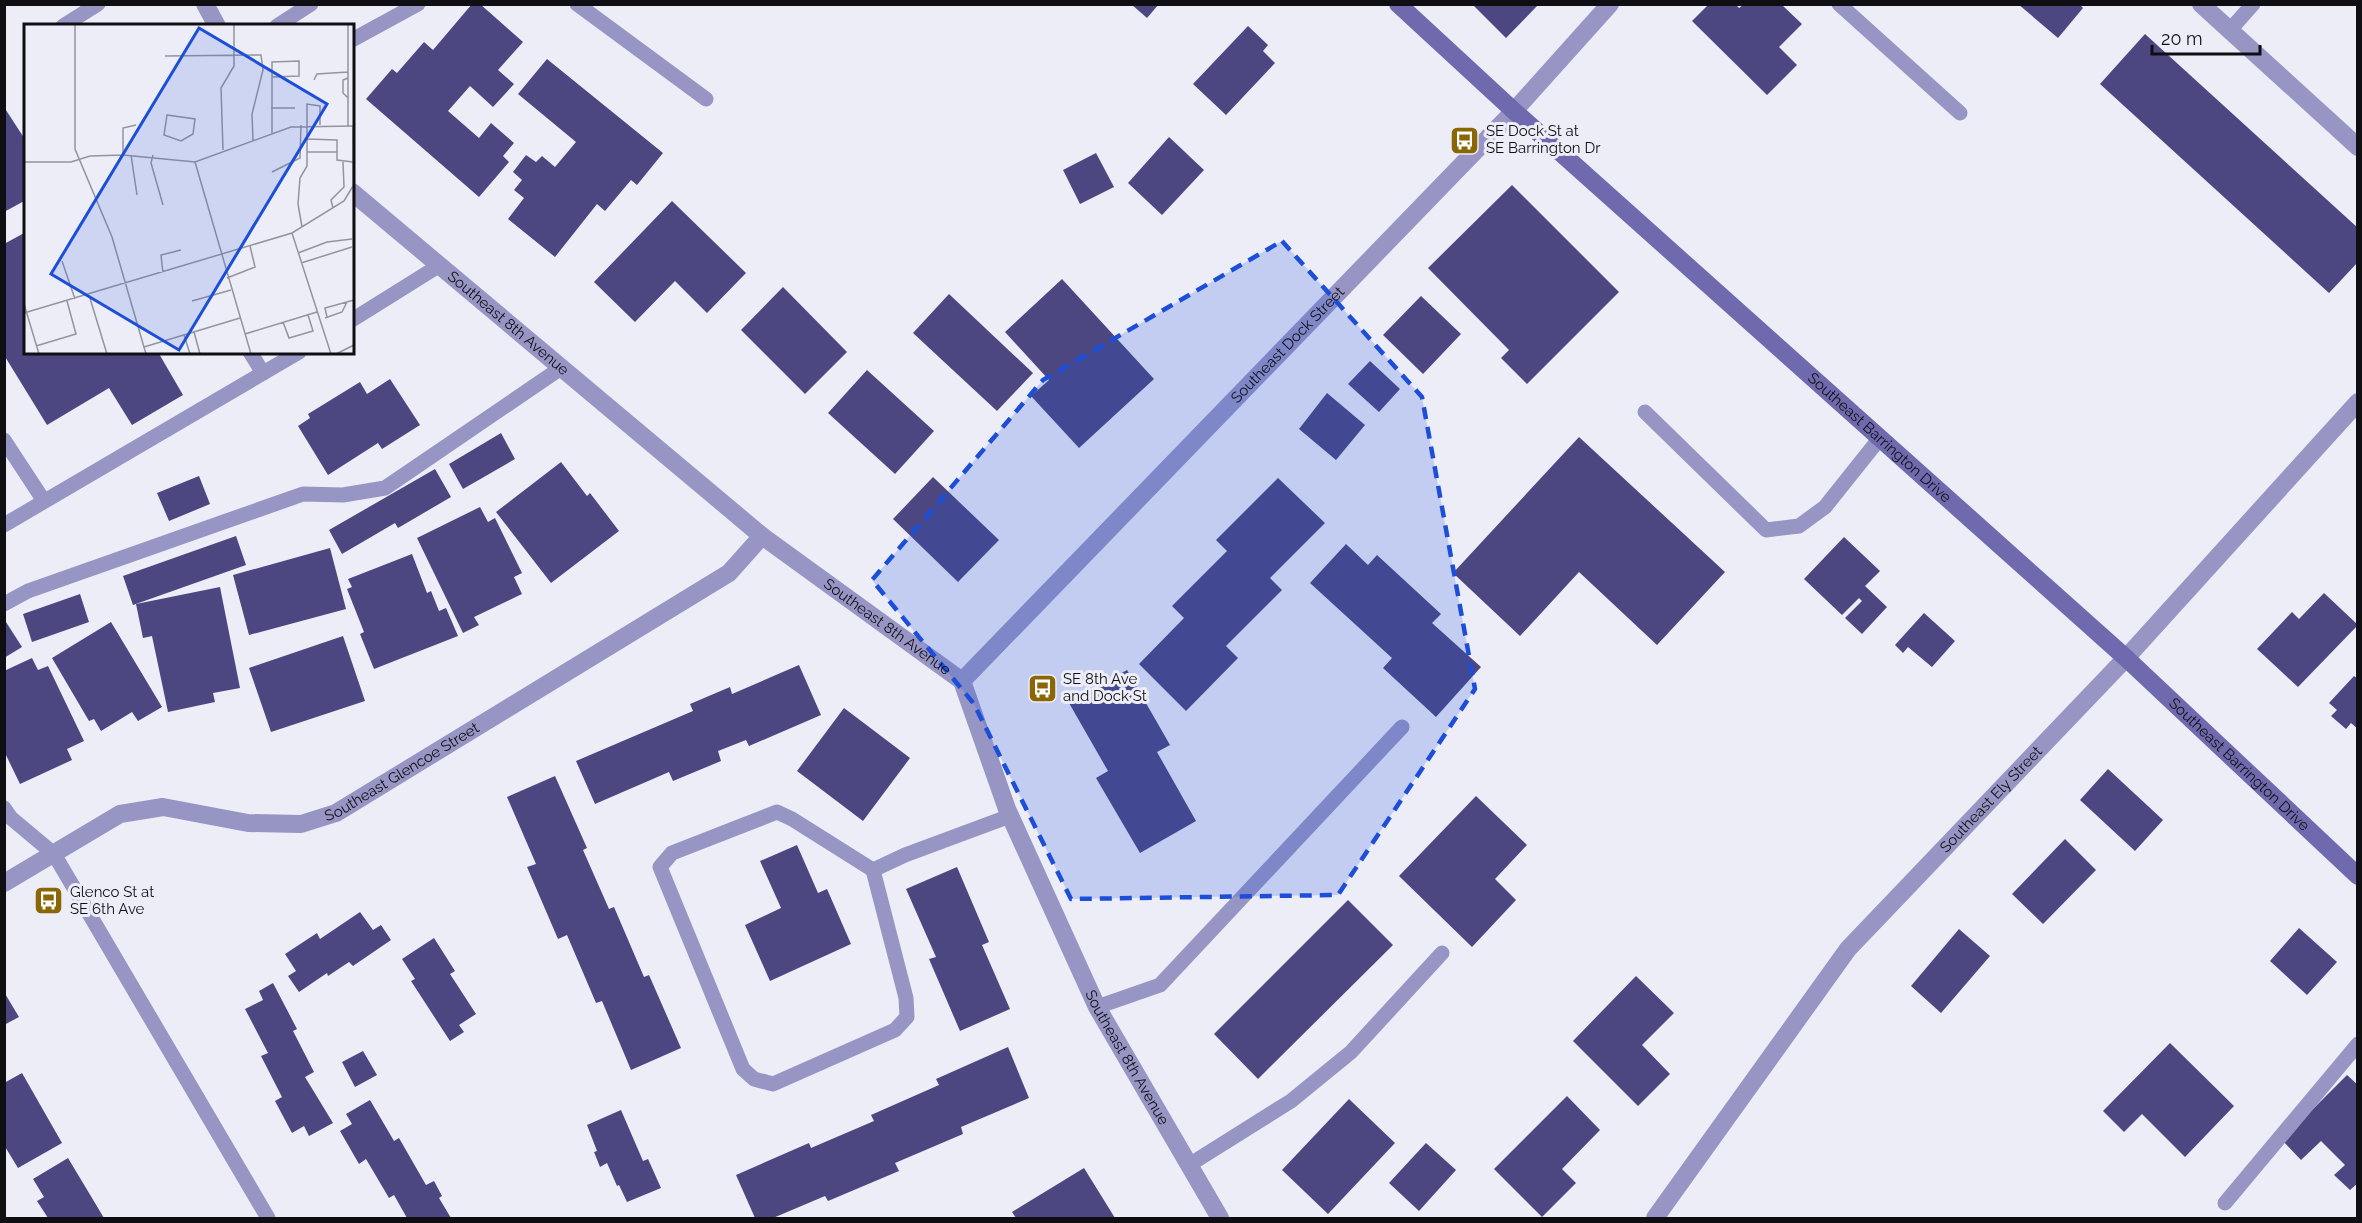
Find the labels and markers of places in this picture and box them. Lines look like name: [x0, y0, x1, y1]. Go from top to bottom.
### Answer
place label: SE Dock St at SE Barrington Dr: [1486, 122, 1601, 157]
bus stop icon: SE Dock St at SE Barrington Dr: [1449, 124, 1481, 156]
place label: SE 8th Ave and Dock St: [1063, 670, 1147, 705]
bus stop icon: SE 8th Ave and Dock St: [1026, 672, 1058, 704]
place label: Glenco St at SE 6th Ave: [70, 883, 154, 918]
bus stop icon: Glenco St at SE 6th Ave: [33, 885, 65, 917]

